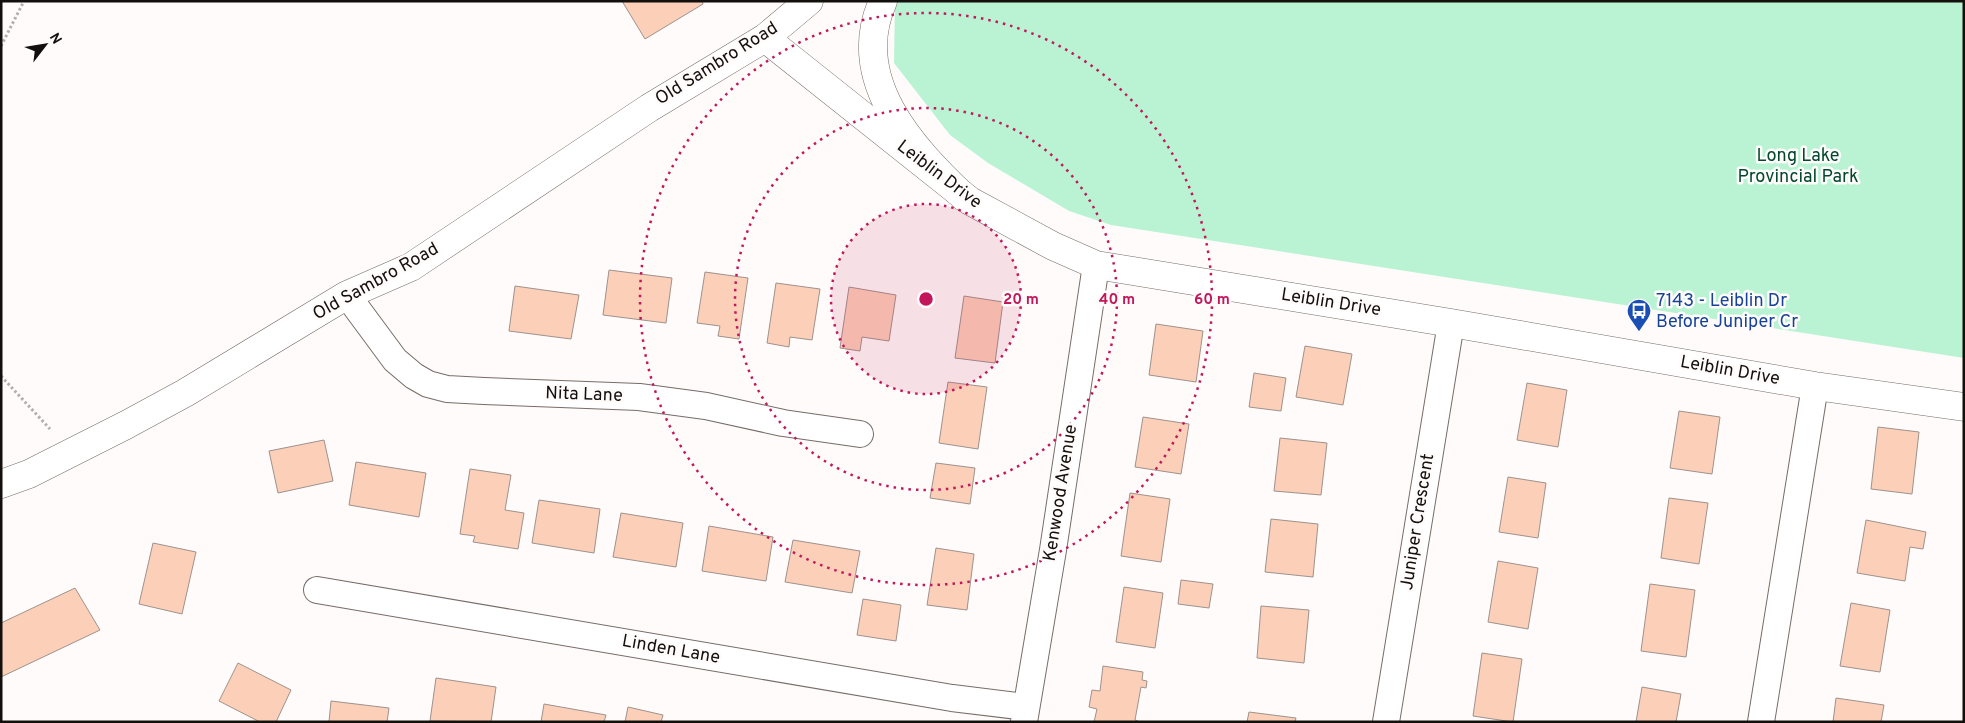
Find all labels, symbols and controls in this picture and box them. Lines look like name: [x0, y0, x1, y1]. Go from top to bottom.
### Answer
street label: Old Sambro Road: [651, 17, 783, 111]
north arrow: [20, 20, 70, 70]
text: N: [45, 30, 65, 48]
street label: Leiblin Drive: [892, 136, 986, 214]
park label: Long Lake Provincial Park: [1737, 145, 1859, 189]
street label: Old Sambro Road: [309, 238, 443, 326]
street label: Leiblin Drive: [1279, 284, 1383, 322]
centre of rings: [917, 290, 935, 308]
place label: 7143 - Leiblin Dr Before Juniper Cr: [1656, 290, 1798, 334]
text: 20 m: [1003, 291, 1039, 310]
text: 40 m: [1099, 291, 1135, 310]
text: 60 m: [1194, 291, 1230, 310]
bus stop icon: 7143 - Leiblin Dr Before Juniper Cr: [1626, 298, 1652, 332]
street label: Leiblin Drive: [1678, 351, 1782, 391]
street label: Nita Lane: [545, 382, 623, 408]
street label: Kenwood Avenue: [1039, 423, 1083, 563]
street label: Juniper Crescent: [1396, 452, 1440, 592]
street label: Linden Lane: [620, 630, 722, 670]

